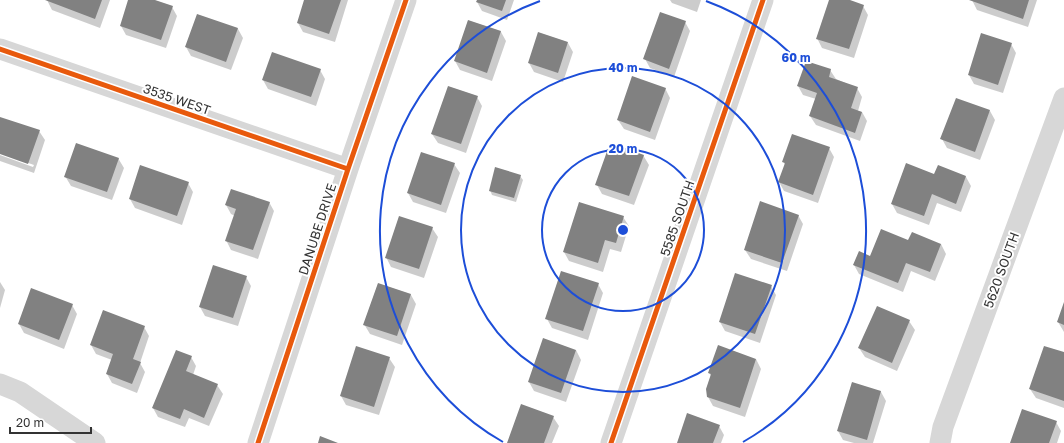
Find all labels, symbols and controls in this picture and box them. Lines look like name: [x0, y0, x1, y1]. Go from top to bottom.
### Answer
text: 60 m: [782, 50, 810, 65]
text: 40 m: [609, 60, 637, 75]
street label: 3535 WEST: [141, 80, 213, 118]
text: 20 m: [609, 141, 637, 156]
street label: 5585 SOUTH: [657, 178, 697, 258]
street label: DANUBE DRIVE: [295, 181, 339, 277]
centre of rings: [616, 223, 630, 237]
street label: 5620 SOUTH: [980, 230, 1022, 310]
scale bar: [10, 409, 91, 435]
text: 20 m: [16, 415, 44, 430]

